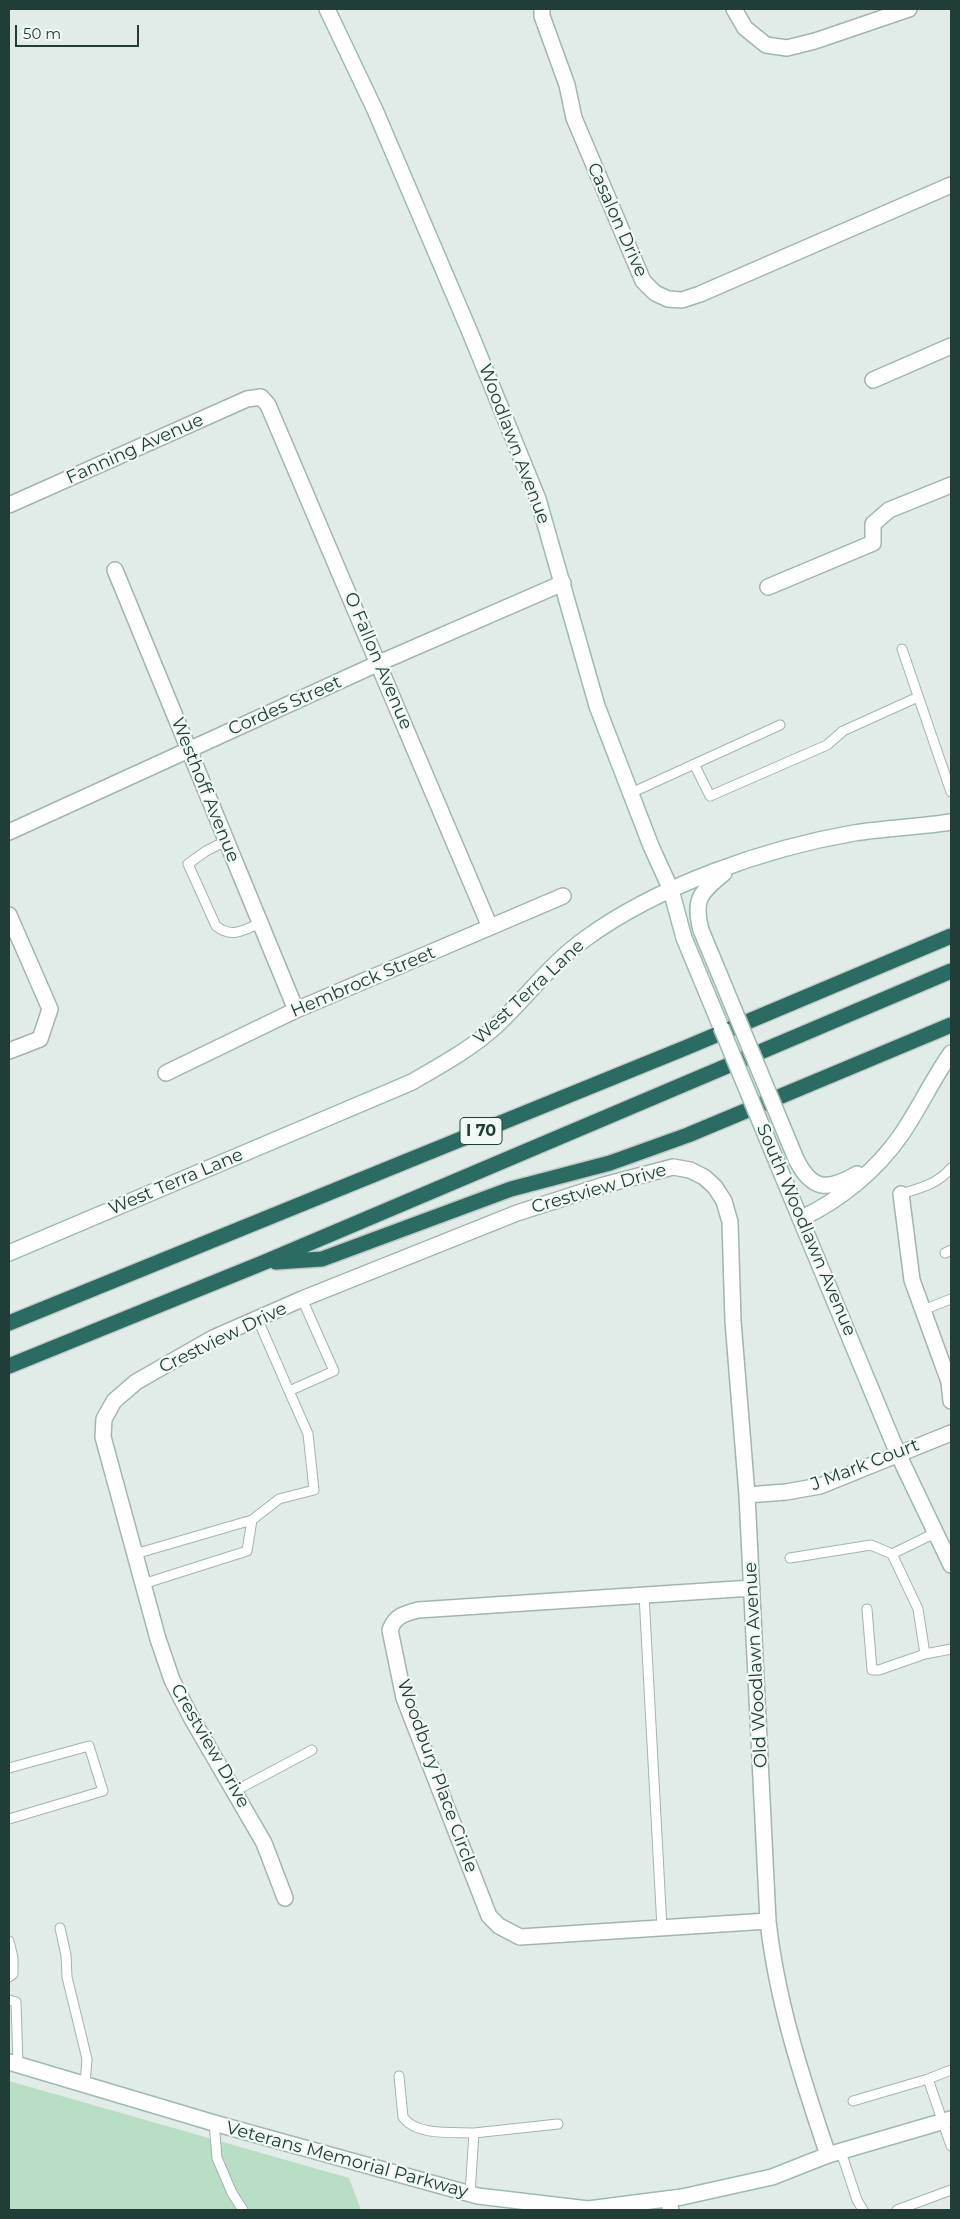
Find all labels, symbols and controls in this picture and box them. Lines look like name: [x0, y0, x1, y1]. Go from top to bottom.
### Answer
scale bar: [18, 15, 141, 47]
text: 50 m: [23, 24, 61, 43]
street label: Casalon Drive: [582, 160, 652, 280]
street label: Woodlawn Avenue: [474, 361, 554, 527]
street label: Fanning Avenue: [63, 409, 207, 489]
street label: O Fallon Avenue: [339, 589, 417, 733]
street label: Cordes Street: [225, 671, 345, 741]
street label: Westhoff Avenue: [166, 714, 244, 866]
street label: West Terra Lane: [469, 935, 589, 1049]
street label: Hembrock Street: [287, 942, 439, 1022]
road number: I 70: [460, 1118, 502, 1144]
street label: South Woodlawn Avenue: [751, 1121, 861, 1339]
street label: West Terra Lane: [105, 1144, 247, 1220]
street label: Crestview Drive: [529, 1159, 669, 1219]
street label: Crestview Drive: [156, 1298, 290, 1378]
street label: J Mark Court: [808, 1434, 922, 1496]
street label: Old Woodlawn Avenue: [740, 1561, 772, 1769]
street label: Woodbury Place Circle: [392, 1677, 482, 1875]
street label: Crestview Drive: [166, 1680, 254, 1812]
street label: Veterans Memorial Parkway: [224, 2117, 470, 2203]

